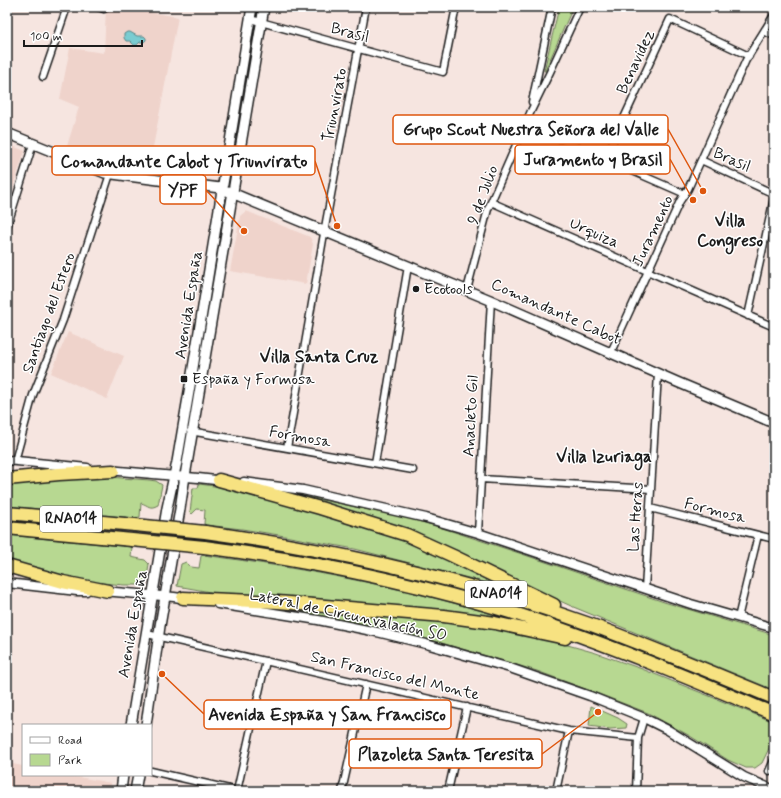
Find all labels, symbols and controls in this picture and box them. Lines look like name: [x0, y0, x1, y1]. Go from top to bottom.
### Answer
street label: Brasil: [328, 18, 372, 48]
scale bar: [24, 22, 142, 48]
street label: Benavidez: [612, 26, 660, 98]
text: 100 m: [30, 29, 62, 45]
street label: Triunvirato: [318, 66, 352, 144]
callout: Grupo Scout Nuestra Señora del Valle: [393, 115, 668, 144]
text: Grupo Scout Nuestra Señora del Valle: [403, 119, 659, 141]
street label: Brasil: [710, 142, 754, 178]
callout: Juramento y Brasil: [515, 145, 670, 174]
callout: Comandante Cabot y Triunvirato: [52, 146, 315, 175]
text: Juramento y Brasil: [523, 149, 663, 171]
text: Comandante Cabot y Triunvirato: [61, 151, 308, 174]
street label: 9 de Julio: [463, 162, 503, 227]
callout: YPF: [160, 175, 206, 204]
text: YPF: [168, 180, 199, 202]
street label: Juramento: [627, 192, 679, 270]
district label: Villa Congreso: [697, 210, 764, 255]
street label: Urquiza: [566, 213, 622, 253]
street label: Santiago del Estero: [17, 249, 81, 376]
street label: Avenida España: [170, 250, 208, 360]
street label: Comandante Cabot: [488, 274, 625, 350]
place label: Ecotools: [424, 279, 473, 300]
marker: Ecotools: [411, 284, 421, 294]
district label: Villa Santa Cruz: [260, 346, 379, 368]
place label: España y Formosa: [192, 369, 315, 390]
marker: España y Formosa: [179, 374, 189, 384]
street label: Anacleto Gil: [458, 375, 484, 457]
street label: Formosa: [267, 421, 333, 453]
district label: Villa Izuriaga: [556, 446, 652, 471]
street label: Las Heras: [623, 481, 649, 553]
street label: Formosa: [682, 493, 748, 529]
road number: RNA014: [40, 506, 102, 532]
street label: Avenida España: [113, 569, 153, 679]
road number: RNA014: [465, 581, 527, 607]
street label: Lateral de Circunvalación SO: [247, 584, 449, 646]
street label: San Francisco del Monte: [309, 646, 482, 706]
callout: Avenida España y San Francisco: [204, 700, 451, 729]
text: Avenida España y San Francisco: [208, 704, 446, 727]
legend: [22, 724, 152, 776]
text: Road: [58, 733, 82, 749]
callout: Plazoleta Santa Teresita: [349, 739, 542, 768]
text: Plazoleta Santa Teresita: [358, 744, 535, 766]
text: Park: [58, 753, 82, 769]

